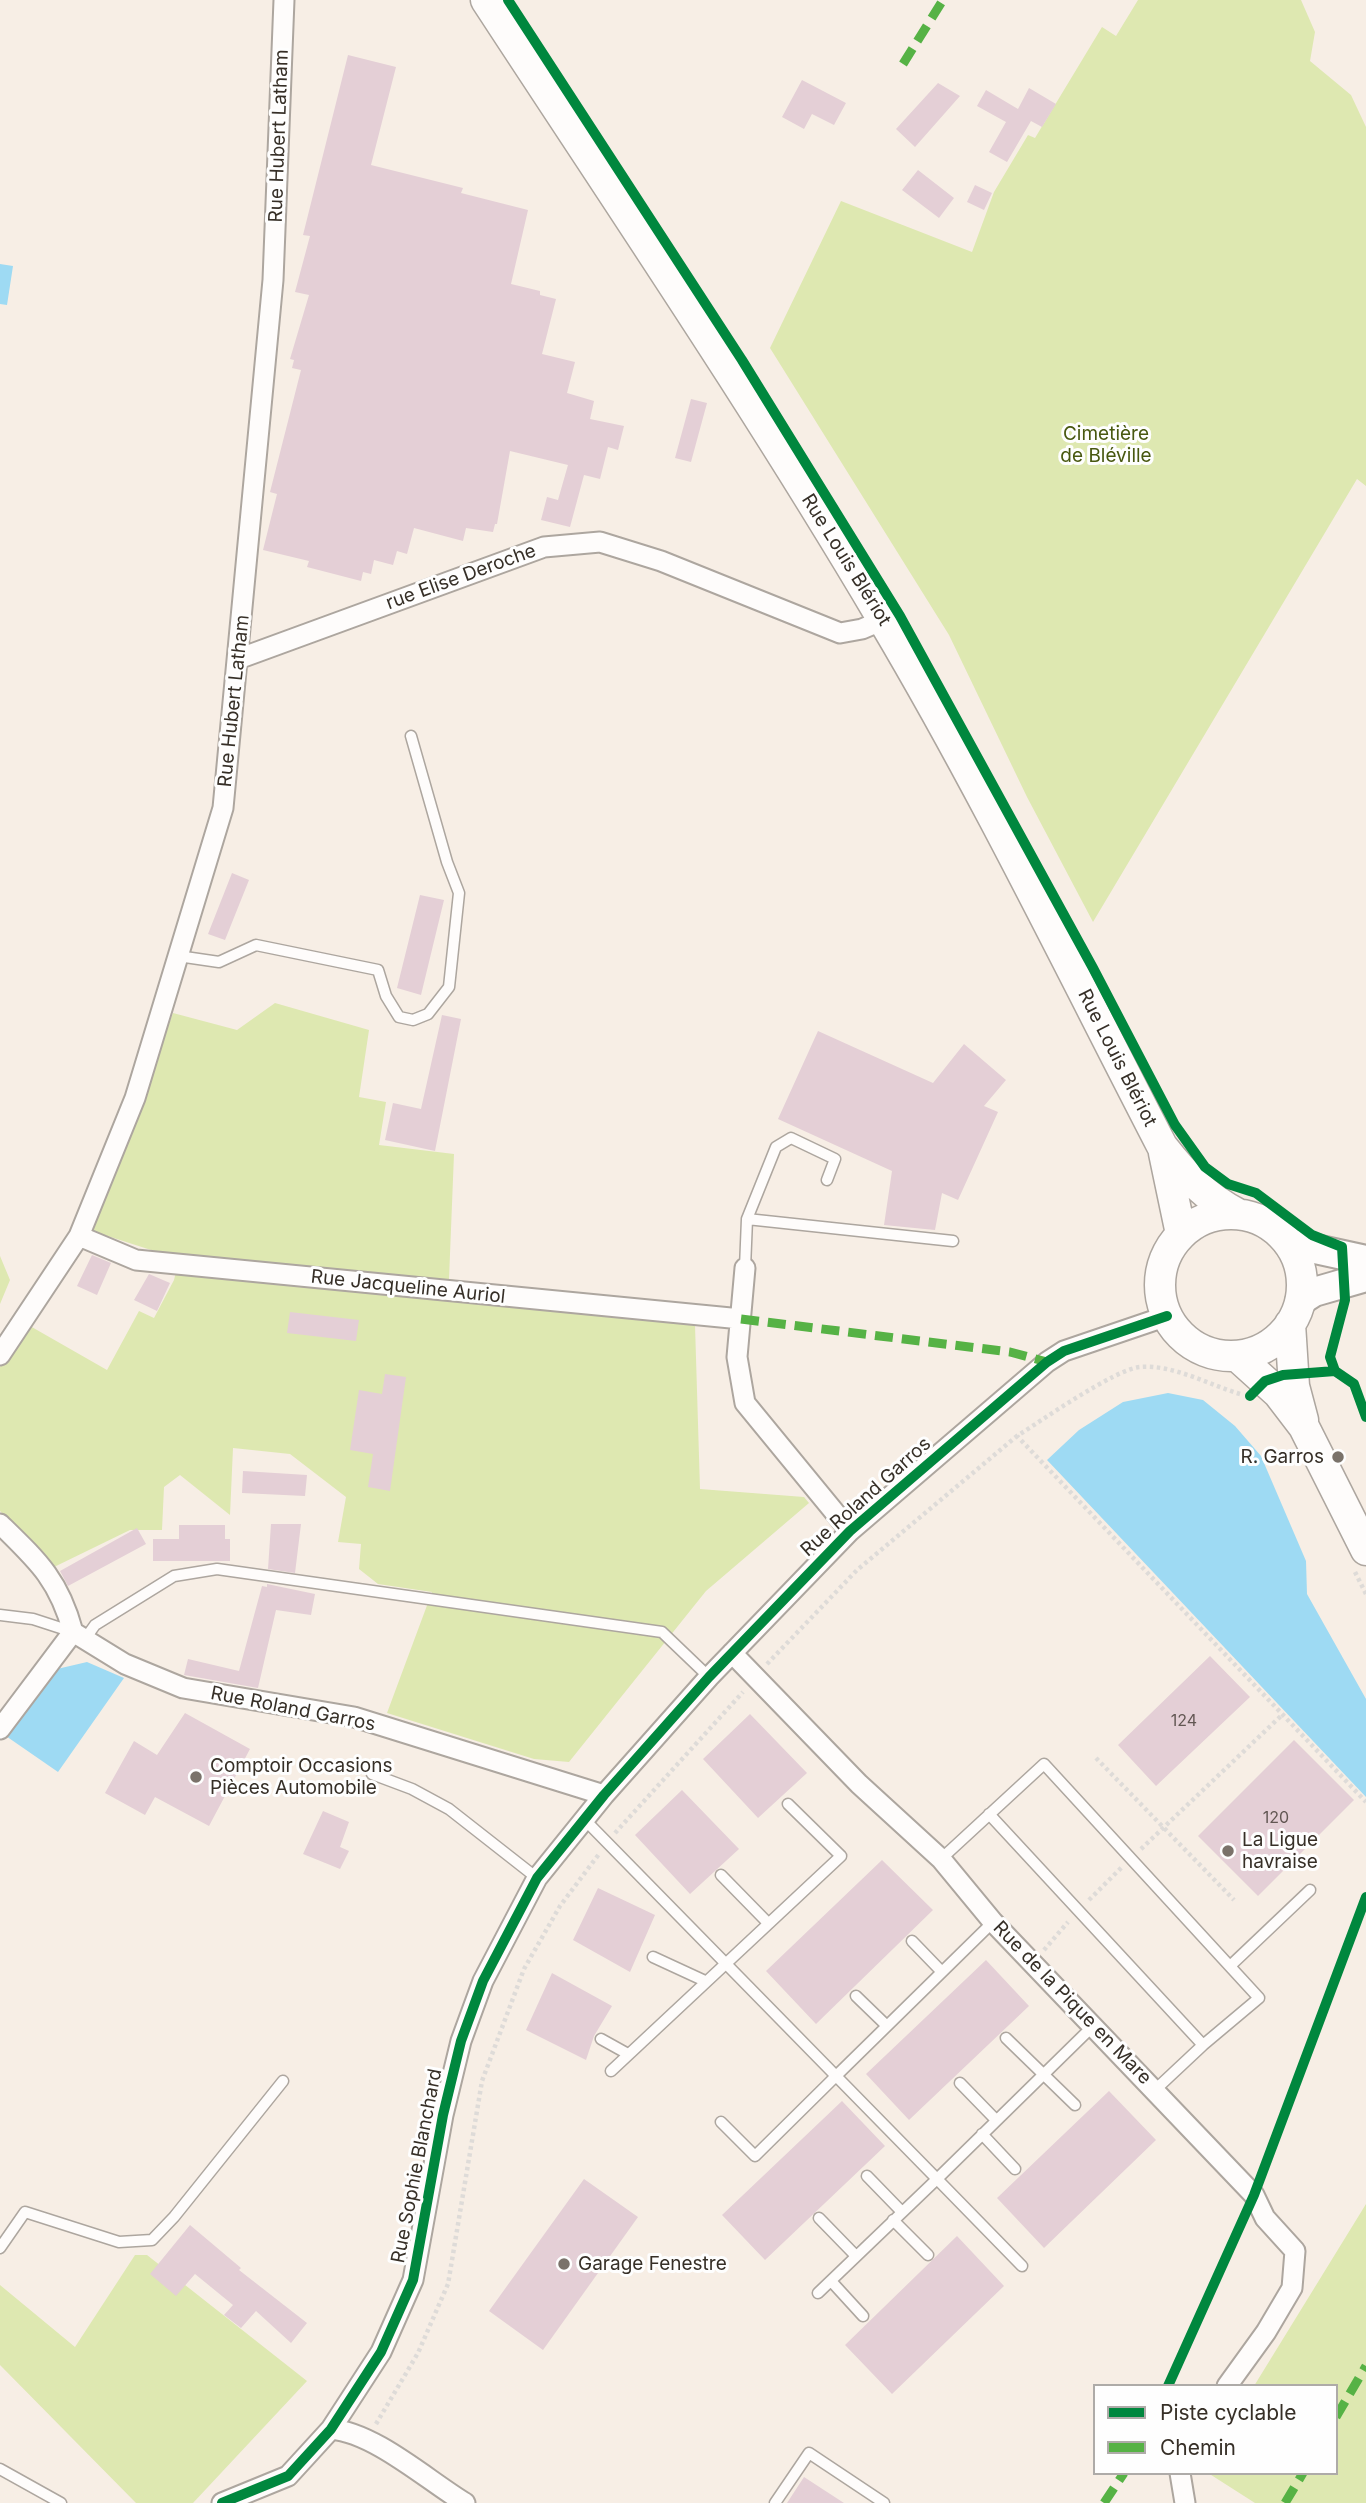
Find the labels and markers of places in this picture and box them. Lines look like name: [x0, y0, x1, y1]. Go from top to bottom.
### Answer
place label: R. Garros: [1240, 1446, 1324, 1468]
marker: R. Garros: [1330, 1449, 1346, 1465]
place label: Comptoir Occasions Pièces Automobile: [210, 1755, 392, 1799]
marker: Comptoir Occasions Pièces Automobile: [188, 1769, 204, 1785]
place label: La Ligue havraise: [1242, 1829, 1318, 1873]
marker: La Ligue havraise: [1220, 1843, 1236, 1859]
place label: Garage Fenestre: [578, 2253, 727, 2275]
marker: Garage Fenestre: [556, 2256, 572, 2272]

